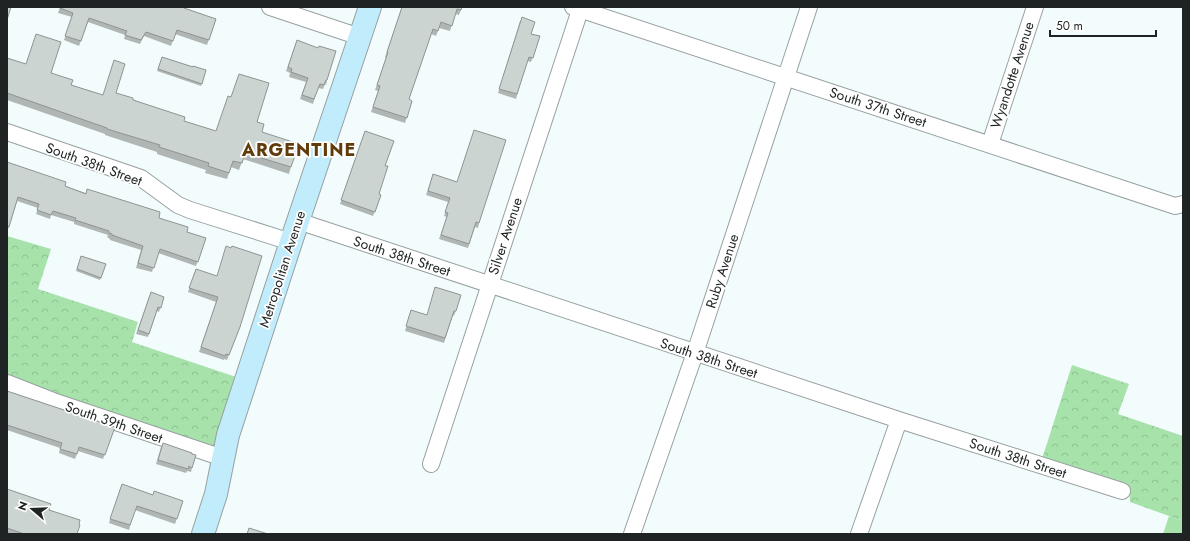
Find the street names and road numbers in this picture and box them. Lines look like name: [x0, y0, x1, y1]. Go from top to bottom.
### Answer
street label: Wyandotte Avenue: [985, 19, 1039, 131]
street label: South 37th Street: [827, 82, 930, 132]
street label: South 38th Street: [43, 137, 146, 191]
street label: Silver Avenue: [483, 195, 527, 277]
street label: Metropolitan Avenue: [254, 208, 310, 330]
street label: South 38th Street: [351, 231, 454, 281]
street label: Ruby Avenue: [701, 231, 743, 311]
street label: South 38th Street: [658, 333, 761, 383]
street label: South 39th Street: [63, 396, 166, 448]
street label: South 38th Street: [967, 433, 1070, 483]

